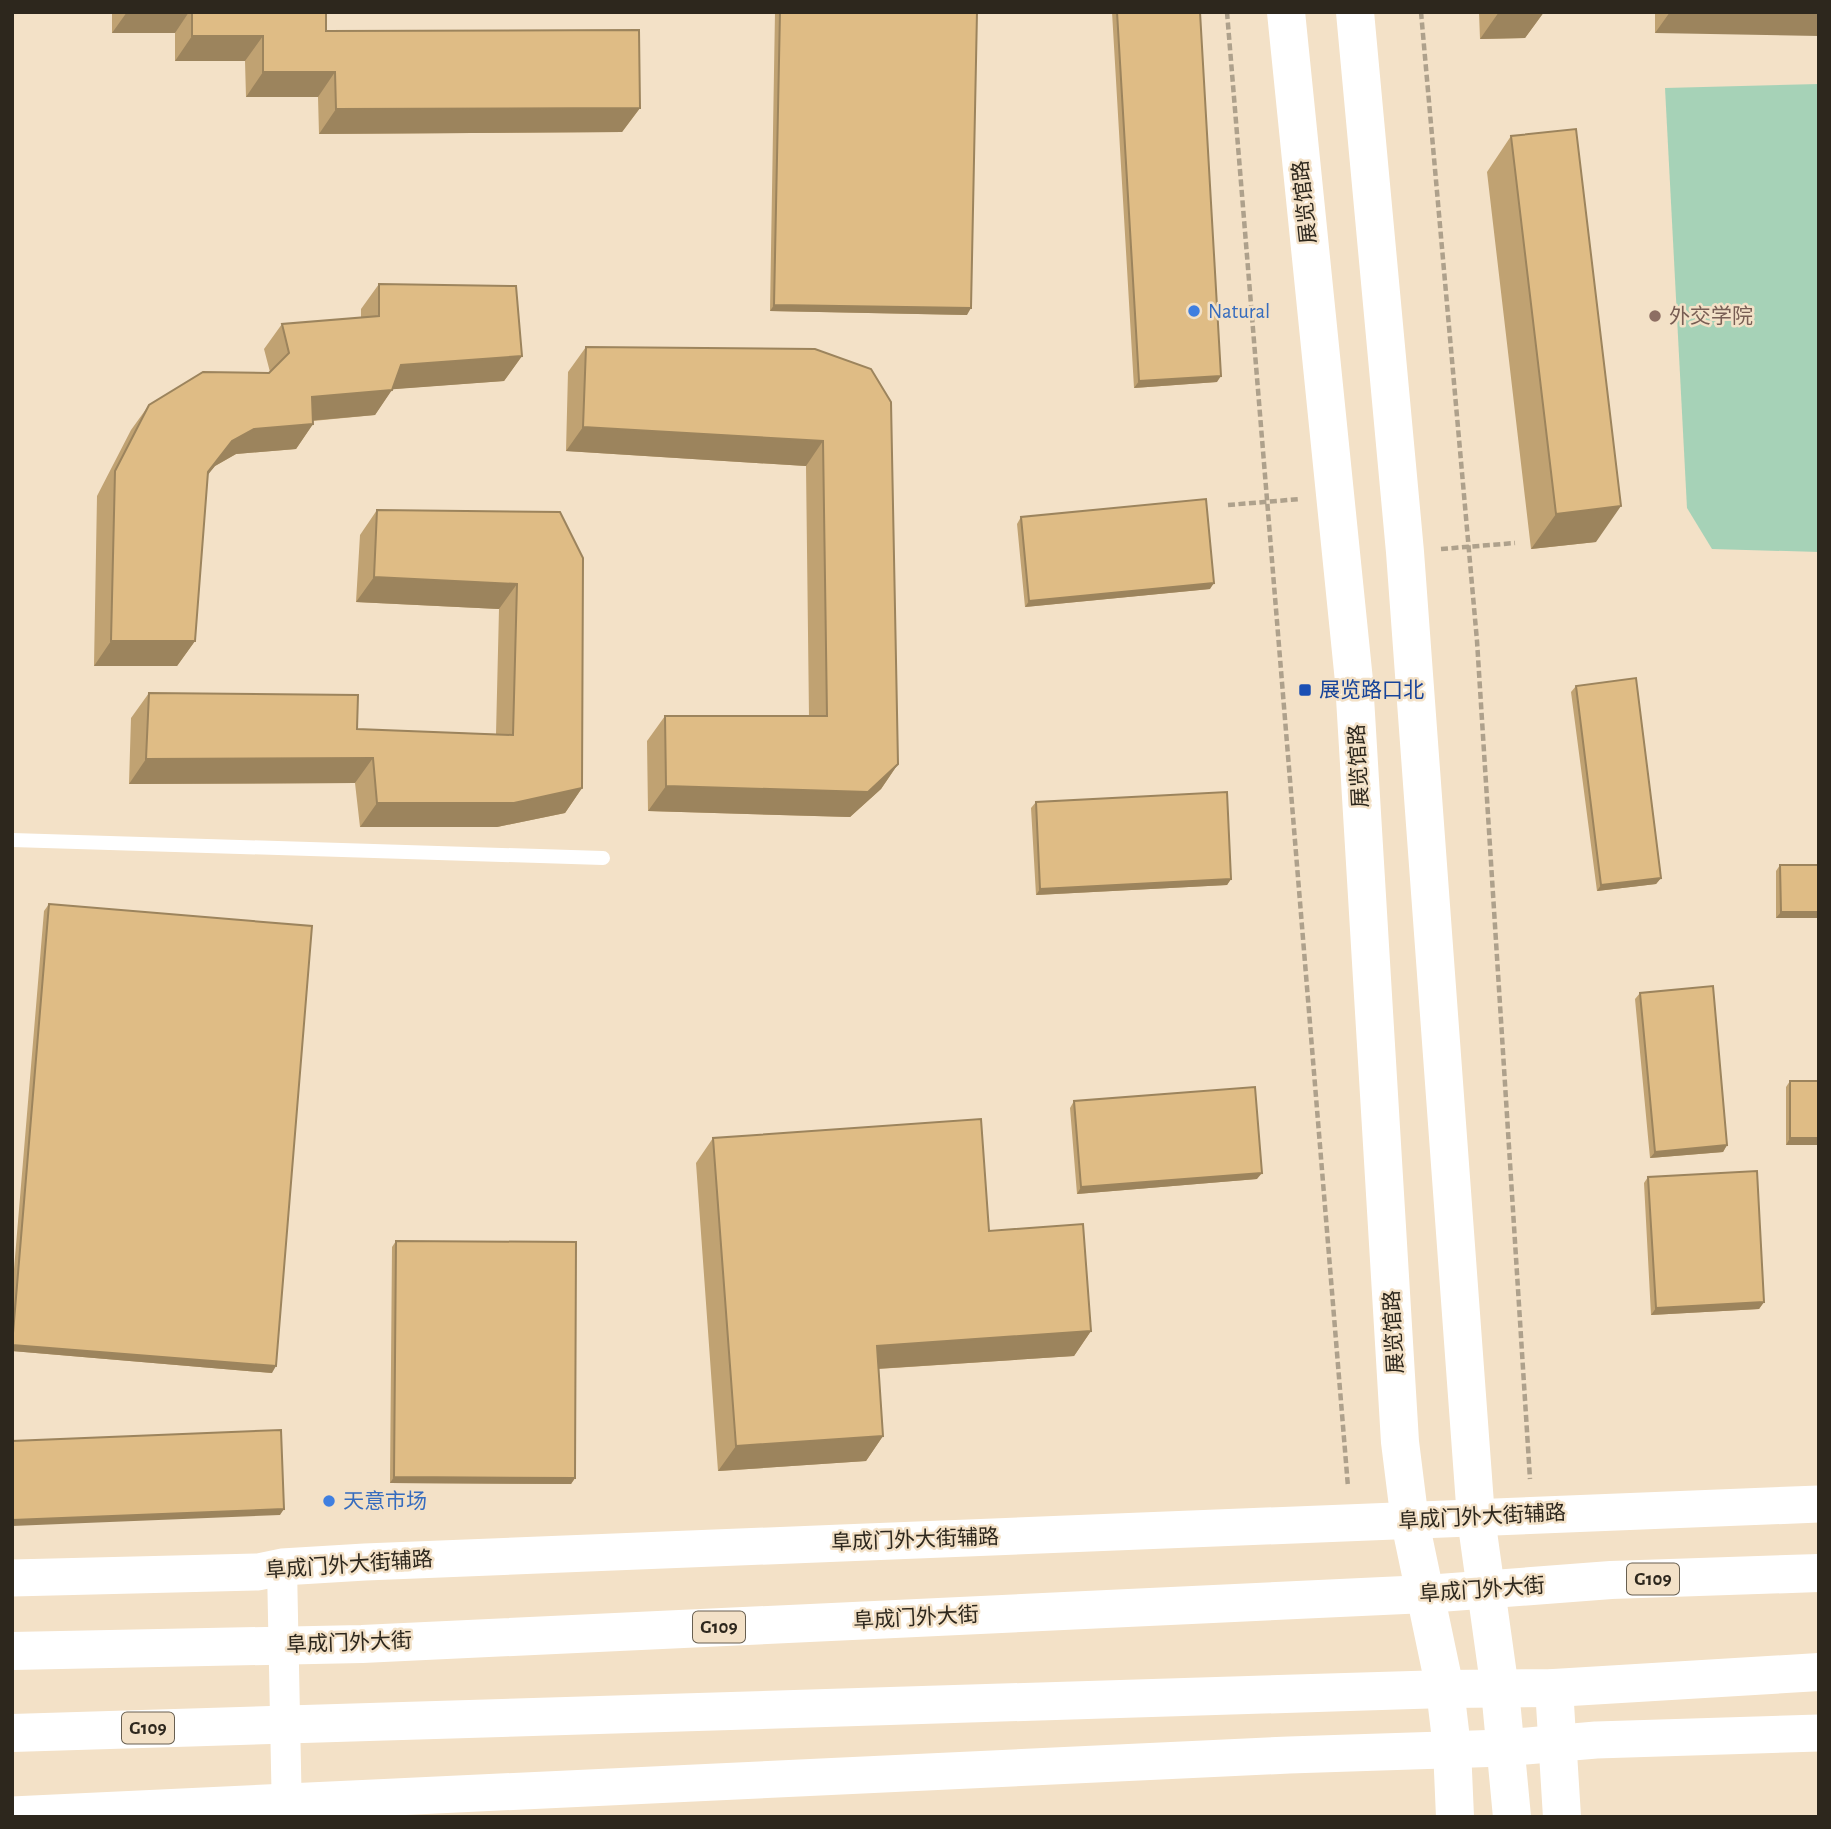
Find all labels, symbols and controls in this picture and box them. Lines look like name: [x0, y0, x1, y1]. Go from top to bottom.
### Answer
street label: 展览馆路: [1289, 159, 1320, 245]
place label: Natural: [1208, 301, 1270, 322]
marker: Natural: [1186, 303, 1202, 319]
place label: 外交学院: [1669, 305, 1753, 327]
marker: 外交学院: [1647, 308, 1663, 324]
place label: 展览路口北: [1319, 679, 1424, 701]
marker: 展览路口北: [1297, 682, 1313, 698]
street label: 展览馆路: [1345, 724, 1372, 809]
street label: 展览馆路: [1380, 1290, 1407, 1375]
place label: 天意市场: [343, 1490, 427, 1512]
marker: 天意市场: [321, 1493, 337, 1509]
street label: 阜成门外大街辅路: [1398, 1501, 1566, 1532]
street label: 阜成门外大街辅路: [831, 1526, 999, 1553]
street label: 阜成门外大街辅路: [264, 1548, 434, 1581]
road number: G109: [1627, 1564, 1679, 1595]
street label: 阜成门外大街: [1418, 1574, 1546, 1605]
street label: 阜成门外大街: [852, 1603, 979, 1632]
road number: G109: [693, 1611, 745, 1642]
street label: 阜成门外大街: [286, 1629, 412, 1656]
road number: G109: [122, 1712, 174, 1744]

